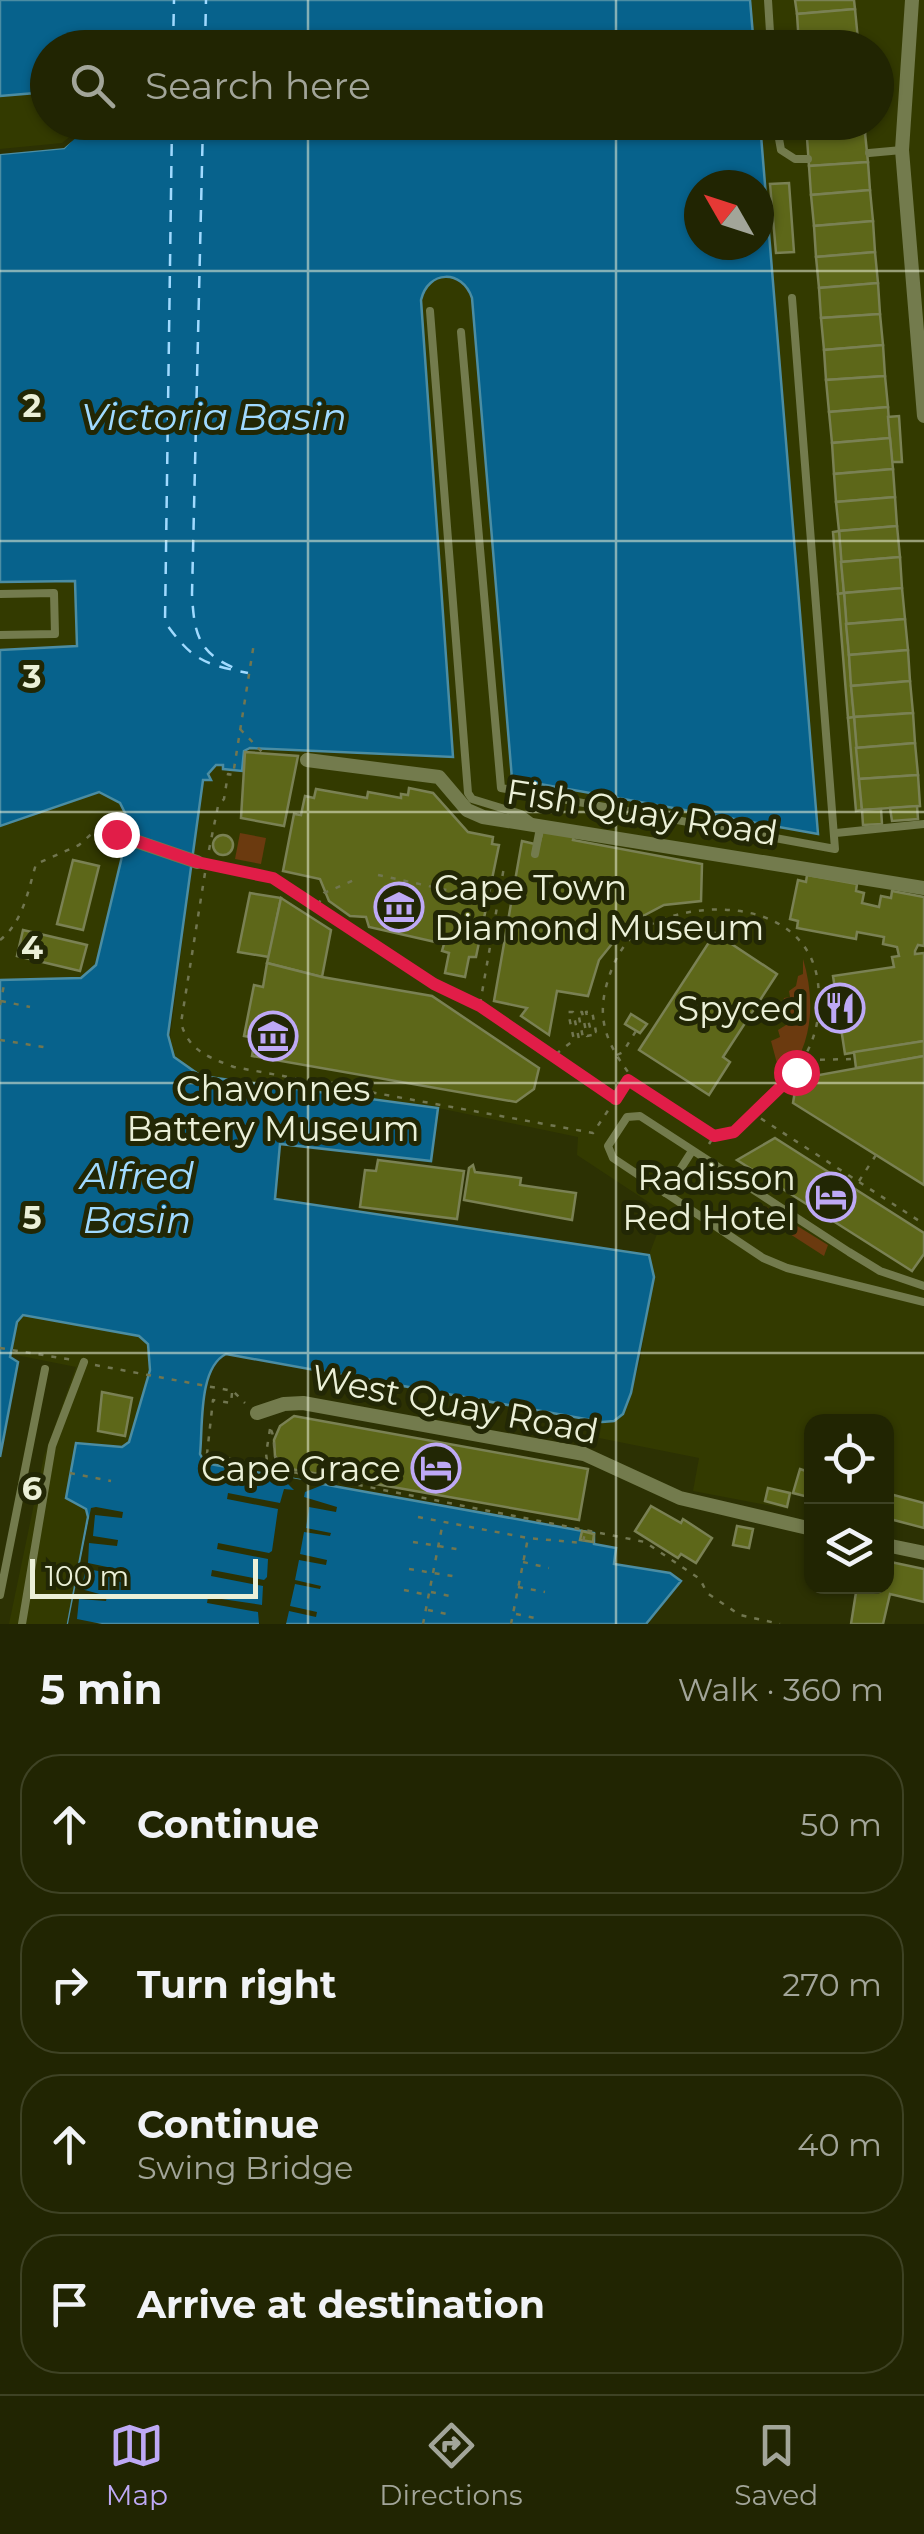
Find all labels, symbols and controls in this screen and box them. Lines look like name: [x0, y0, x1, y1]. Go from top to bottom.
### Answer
search box: [30, 30, 894, 140]
icon: search: [65, 58, 120, 113]
text: Search here: [145, 62, 371, 109]
north arrow: [684, 170, 774, 260]
text: 2: [23, 386, 41, 425]
water label: Victoria Basin: [81, 393, 347, 440]
text: 3: [22, 657, 41, 696]
street label: Fish Quay Road: [503, 769, 781, 855]
route end: [94, 812, 140, 858]
place label: Cape Town Diamond Museum: [434, 866, 764, 949]
museum icon: Cape Town Diamond Museum: [373, 881, 425, 933]
text: 4: [21, 928, 43, 967]
restaurant icon: Spyced: [814, 982, 866, 1034]
place label: Spyced: [678, 987, 805, 1030]
museum icon: Chavonnes Battery Museum: [247, 1010, 299, 1062]
route start: [774, 1050, 820, 1096]
place label: Chavonnes Battery Museum: [126, 1067, 420, 1150]
water label: Alfred Basin: [78, 1152, 194, 1243]
place label: Radisson Red Hotel: [622, 1156, 796, 1239]
hotel icon: Radisson Red Hotel: [805, 1171, 857, 1223]
text: 5: [22, 1198, 42, 1237]
street label: West Quay Road: [308, 1355, 602, 1453]
map controls: [804, 1414, 894, 1594]
button: locate: [804, 1414, 894, 1504]
hotel icon: Cape Grace: [410, 1442, 462, 1494]
place label: Cape Grace: [201, 1447, 401, 1490]
text: 6: [22, 1469, 42, 1508]
button: layers: [804, 1504, 894, 1594]
scale bar: [30, 1554, 258, 1598]
text: 100 m: [45, 1559, 129, 1593]
text: 5 min: [40, 1663, 163, 1715]
text: Walk · 360 m: [678, 1670, 884, 1709]
icon: ahead: [42, 1797, 97, 1852]
text: Continue: [137, 1801, 319, 1848]
text: 50 m: [800, 1805, 882, 1844]
icon: right: [42, 1957, 97, 2012]
text: Turn right: [137, 1961, 336, 2008]
text: 270 m: [782, 1965, 882, 2004]
text: Continue: [137, 2101, 319, 2148]
icon: ahead: [42, 2117, 97, 2172]
text: 40 m: [797, 2125, 882, 2164]
text: Swing Bridge: [137, 2148, 353, 2187]
icon: arrive: [42, 2277, 97, 2332]
text: Arrive at destination: [137, 2281, 545, 2328]
tab: Map: [106, 2418, 168, 2512]
tab: Directions: [379, 2418, 523, 2512]
tab: Saved: [734, 2418, 818, 2512]

